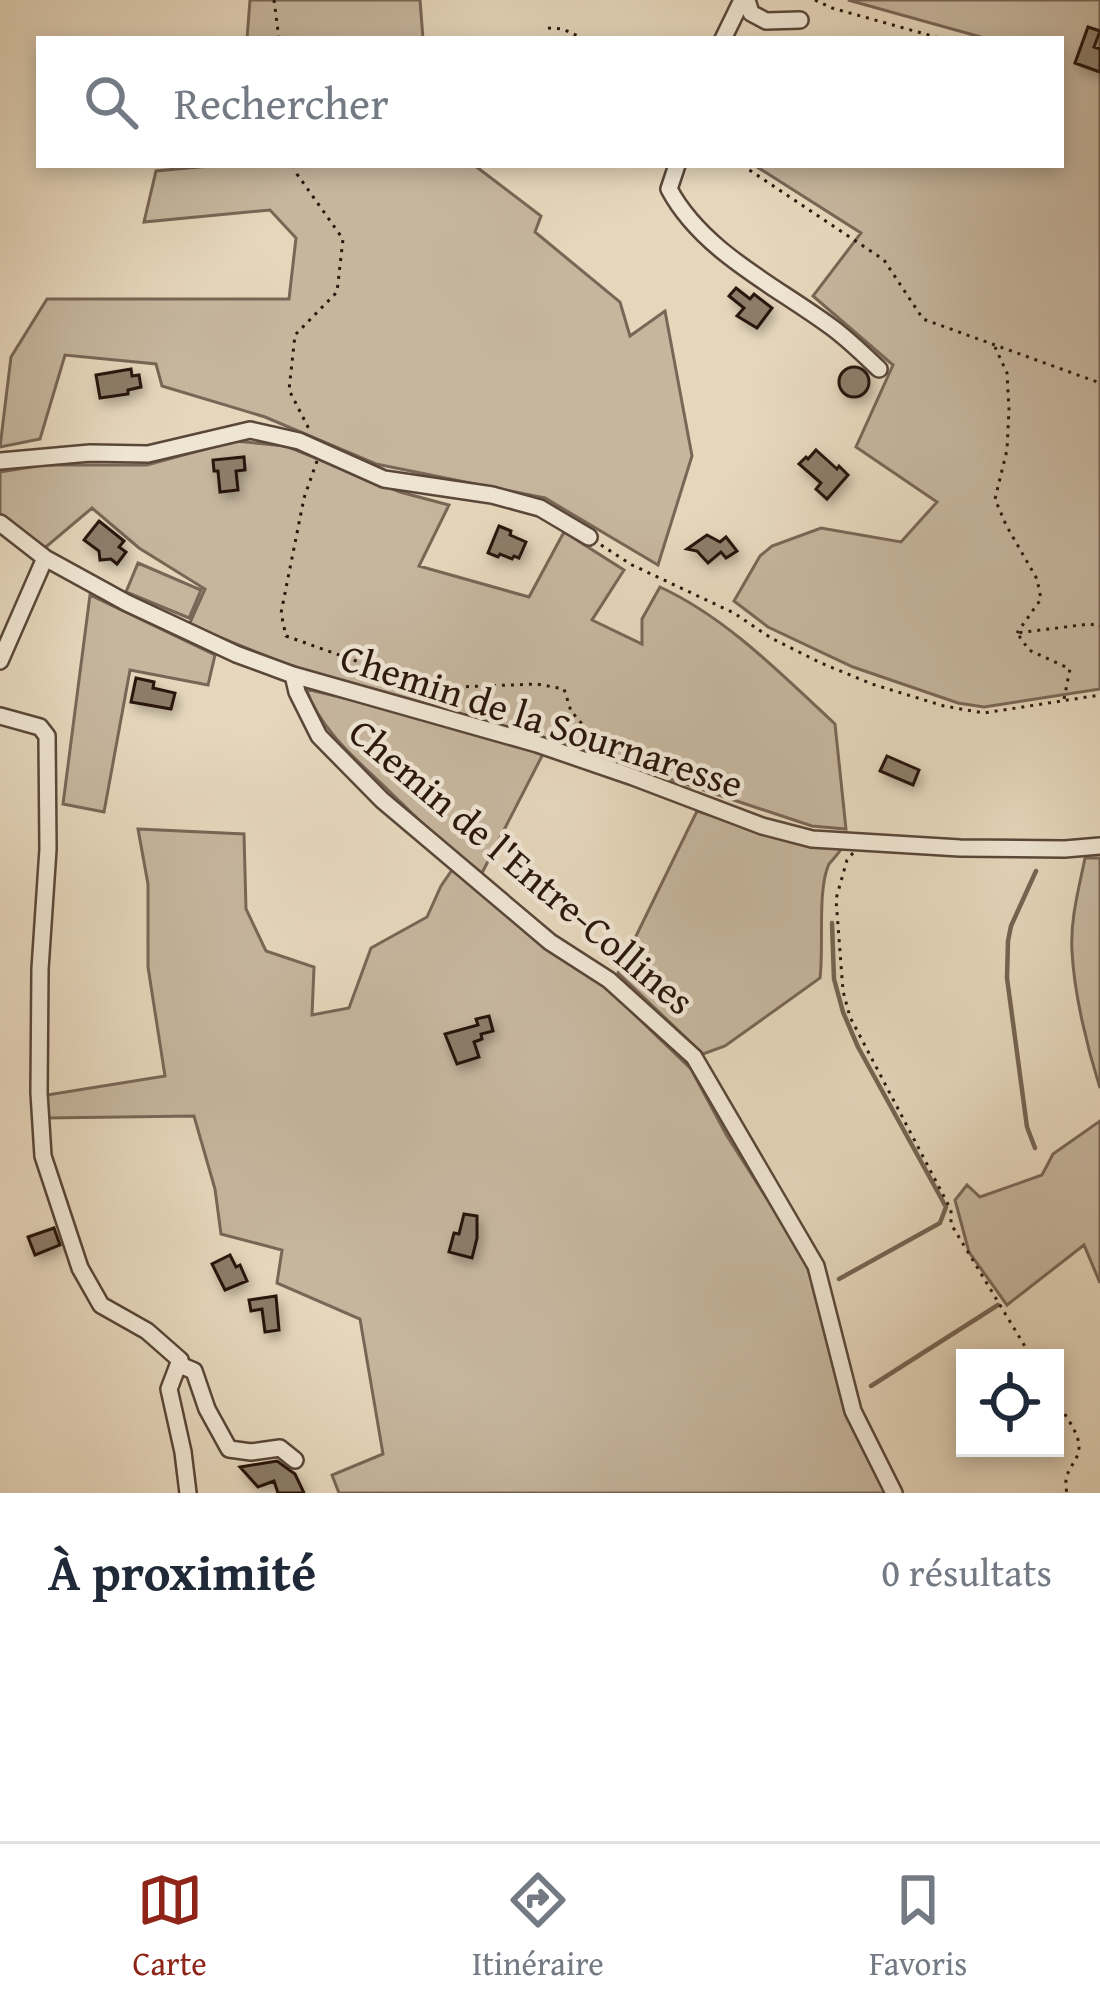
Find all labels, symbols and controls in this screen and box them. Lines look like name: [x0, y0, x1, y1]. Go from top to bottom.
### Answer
search box: [36, 36, 1064, 168]
icon: search: [78, 69, 144, 135]
text: Rechercher: [174, 70, 389, 135]
street label: Chemin de la Sournaresse: [334, 628, 751, 812]
street label: Chemin de l'Entre-Collines: [337, 704, 707, 1027]
map controls: [956, 1349, 1064, 1457]
button: locate: [956, 1349, 1064, 1457]
text: À proximité: [48, 1534, 316, 1609]
text: 0 résultats: [881, 1543, 1052, 1600]
tab: Carte: [133, 1867, 207, 1987]
tab: Itinéraire: [472, 1867, 604, 1987]
tab: Favoris: [869, 1867, 967, 1987]

